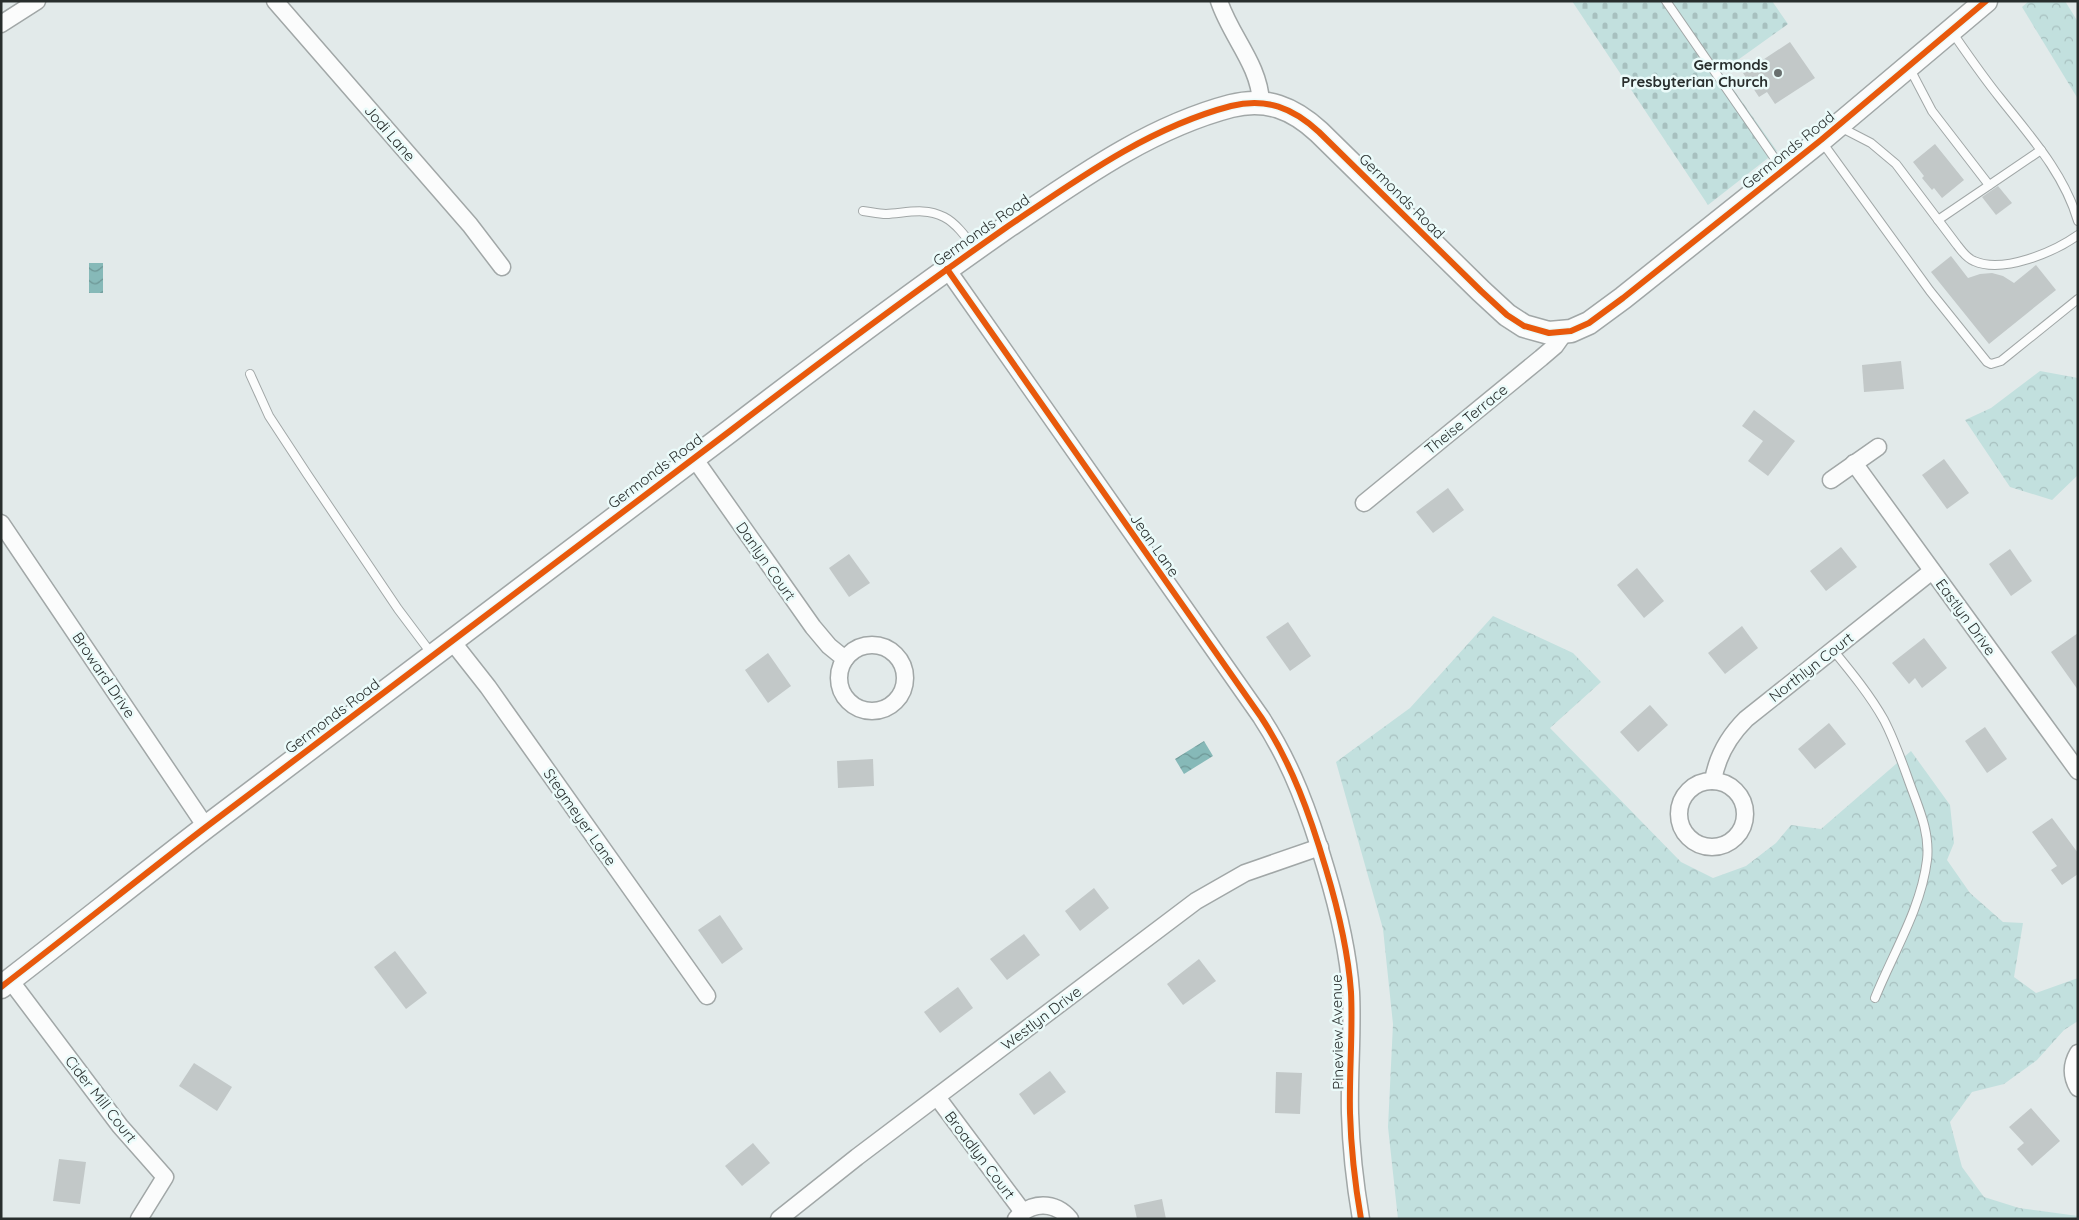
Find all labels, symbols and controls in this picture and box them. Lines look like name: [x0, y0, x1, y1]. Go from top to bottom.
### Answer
place label: Germonds Presbyterian Church: [1621, 55, 1768, 91]
marker: Germonds Presbyterian Church: [1772, 67, 1784, 79]
street label: Jodi Lane: [360, 101, 420, 165]
street label: Germonds Road: [1738, 107, 1838, 193]
street label: Germonds Road: [1355, 149, 1449, 243]
street label: Germonds Road: [929, 190, 1033, 270]
street label: Theise Terrace: [1421, 380, 1511, 458]
street label: Germonds Road: [604, 429, 706, 513]
street label: Jean Lane: [1126, 510, 1184, 580]
street label: Danlyn Court: [732, 518, 800, 604]
street label: Eastlyn Drive: [1932, 575, 2000, 659]
street label: Broward Drive: [68, 628, 140, 722]
street label: Northlyn Court: [1765, 628, 1857, 706]
street label: Germonds Road: [281, 674, 383, 758]
street label: Stegmeyer Lane: [539, 765, 621, 869]
street label: Pineview Avenue: [1326, 974, 1348, 1090]
street label: Westlyn Drive: [997, 982, 1085, 1054]
street label: Cider Mill Court: [61, 1052, 141, 1146]
street label: Broadlyn Court: [941, 1107, 1019, 1203]

